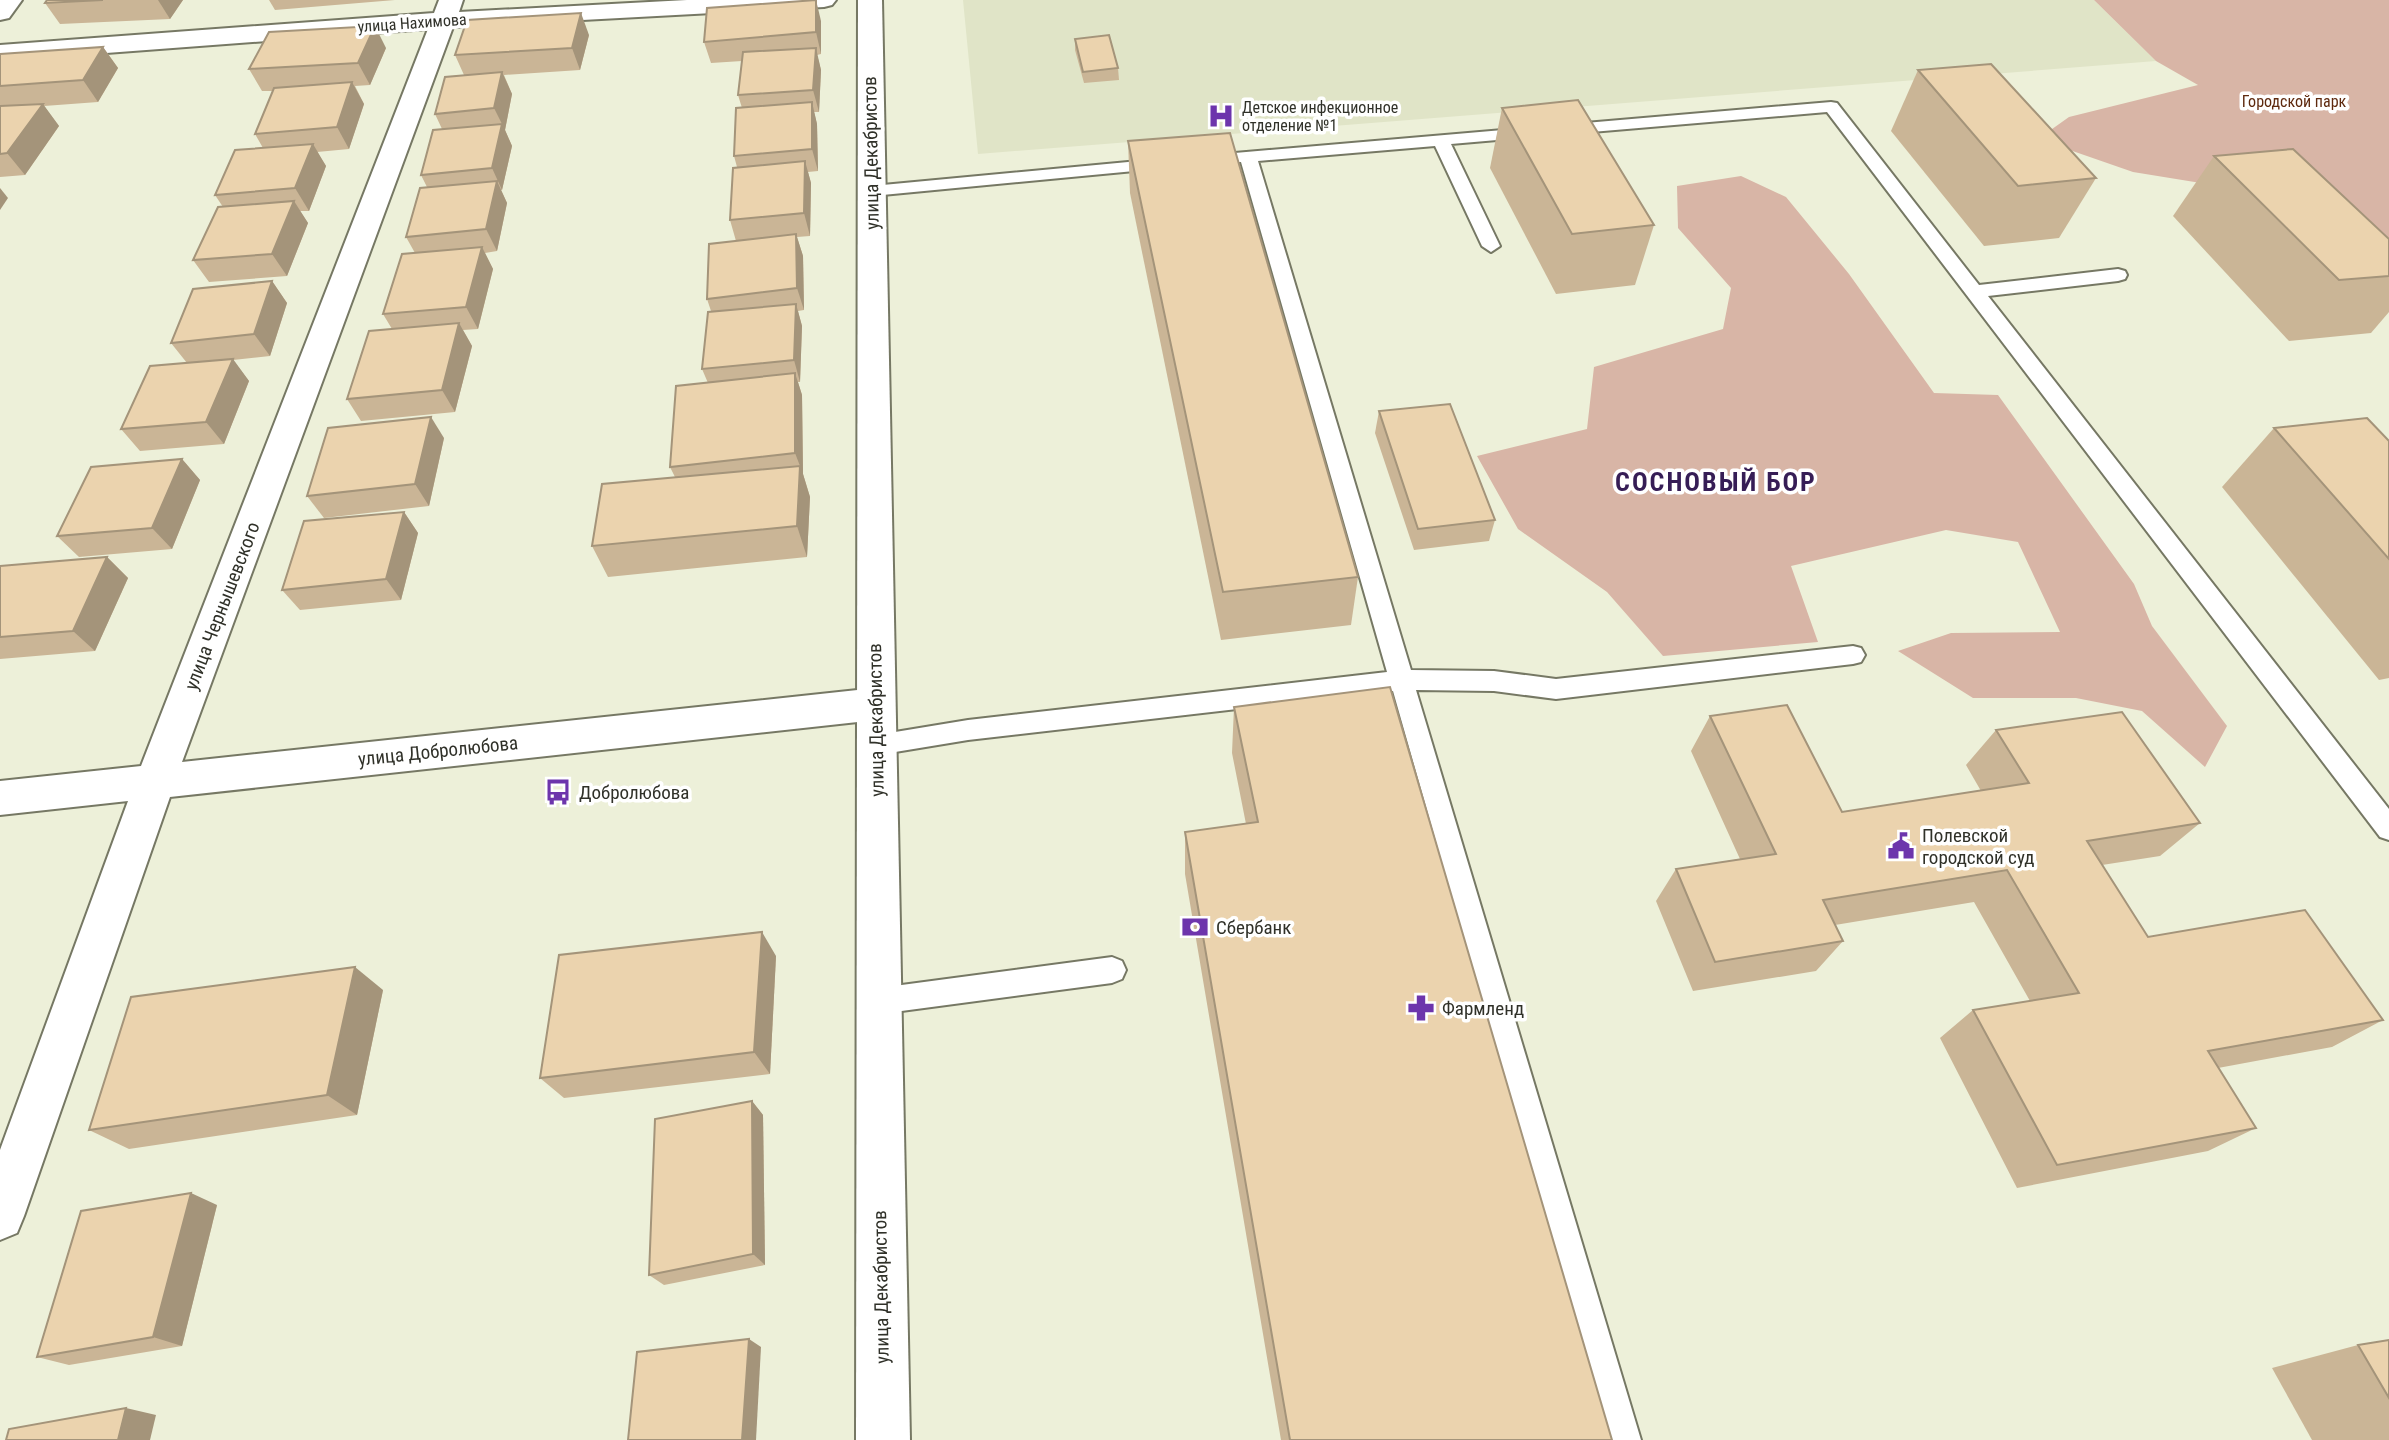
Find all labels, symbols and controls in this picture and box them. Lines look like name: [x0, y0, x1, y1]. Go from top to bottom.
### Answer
street label: улица Нахимова: [357, 10, 467, 36]
street label: улица Декабристов: [858, 76, 884, 230]
park label: Городской парк: [2242, 92, 2347, 111]
place label: Детское инфекционное отделение №1: [1242, 98, 1398, 135]
hospital icon: Детское инфекционное отделение №1: [1206, 101, 1236, 131]
district label: СОСНОВЫЙ БОР: [1615, 467, 1817, 497]
street label: улица Чернышевского: [179, 519, 265, 693]
street label: улица Декабристов: [863, 643, 889, 797]
street label: улица Добролюбова: [357, 731, 519, 771]
bus stop icon: Добролюбова: [543, 777, 573, 807]
place label: Добролюбова: [579, 781, 689, 804]
place label: Полевской городской суд: [1922, 824, 2034, 869]
public building icon: Полевской городской суд: [1886, 831, 1916, 861]
bank icon: Сбербанк: [1180, 912, 1210, 942]
place label: Сбербанк: [1216, 916, 1291, 939]
pharmacy icon: Фармленд: [1406, 993, 1436, 1023]
place label: Фармленд: [1442, 997, 1524, 1020]
street label: улица Декабристов: [868, 1210, 894, 1364]

